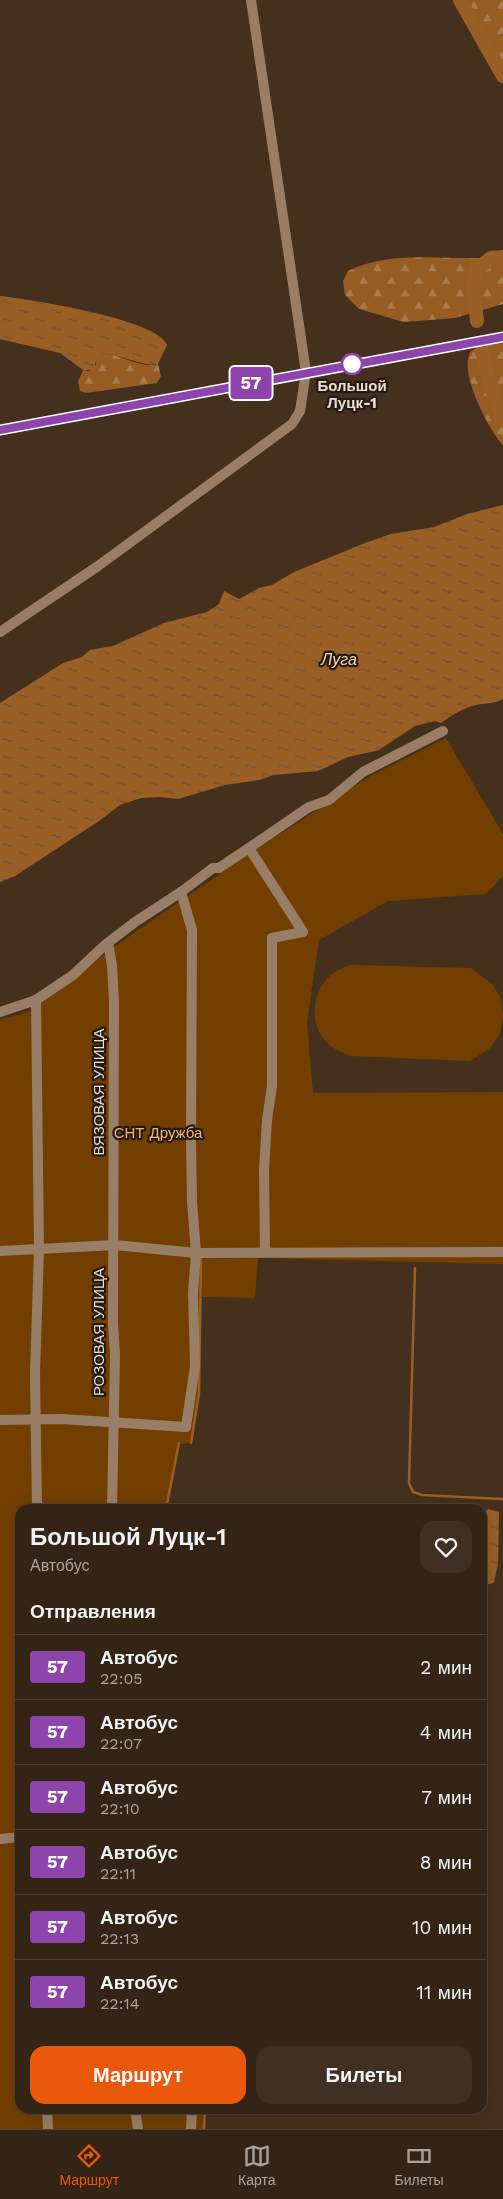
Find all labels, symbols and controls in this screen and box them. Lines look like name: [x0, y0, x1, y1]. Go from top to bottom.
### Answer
marker: Большой Луцк-1: [341, 353, 363, 375]
line badge: 57: [228, 367, 274, 399]
text: 57: [241, 372, 261, 393]
place label: Большой Луцк-1: [317, 377, 387, 412]
water label: Луга: [320, 650, 357, 669]
street label: ВЯЗОВАЯ УЛИЦА: [90, 1028, 108, 1156]
park label: СНТ Дружба: [114, 1124, 203, 1142]
street label: РОЗОВАЯ УЛИЦА: [90, 1268, 108, 1396]
button: heart: [420, 1521, 472, 1573]
text: Большой Луцк-1: [30, 1523, 227, 1551]
text: Автобус: [30, 1556, 90, 1575]
text: Отправления: [30, 1600, 156, 1623]
text: Автобус: [100, 1646, 178, 1669]
text: 57: [47, 1656, 68, 1677]
text: 2 мин: [420, 1656, 472, 1679]
text: 22:05: [100, 1669, 143, 1688]
text: Автобус: [100, 1711, 178, 1734]
text: 57: [47, 1721, 68, 1742]
text: 4 мин: [420, 1721, 472, 1744]
text: 22:07: [100, 1734, 142, 1753]
text: Автобус: [100, 1776, 178, 1799]
text: 57: [47, 1786, 68, 1807]
text: 7 мин: [421, 1786, 472, 1809]
text: 22:10: [100, 1799, 140, 1818]
text: Автобус: [100, 1841, 178, 1864]
text: 57: [47, 1851, 68, 1872]
text: 8 мин: [420, 1851, 472, 1874]
text: 22:11: [100, 1864, 136, 1883]
text: Автобус: [100, 1906, 178, 1929]
text: 57: [47, 1916, 68, 1937]
text: 10 мин: [412, 1916, 472, 1939]
text: 22:13: [100, 1929, 139, 1948]
text: Автобус: [100, 1971, 178, 1994]
text: 57: [47, 1981, 68, 2002]
text: 11 мин: [417, 1981, 472, 2004]
text: 22:14: [100, 1994, 139, 2013]
button: Маршрут: [30, 2046, 246, 2104]
button: Билеты: [256, 2046, 472, 2104]
tab: Маршрут: [59, 2142, 119, 2188]
tab: Карта: [238, 2142, 276, 2188]
tab: Билеты: [395, 2142, 444, 2188]

